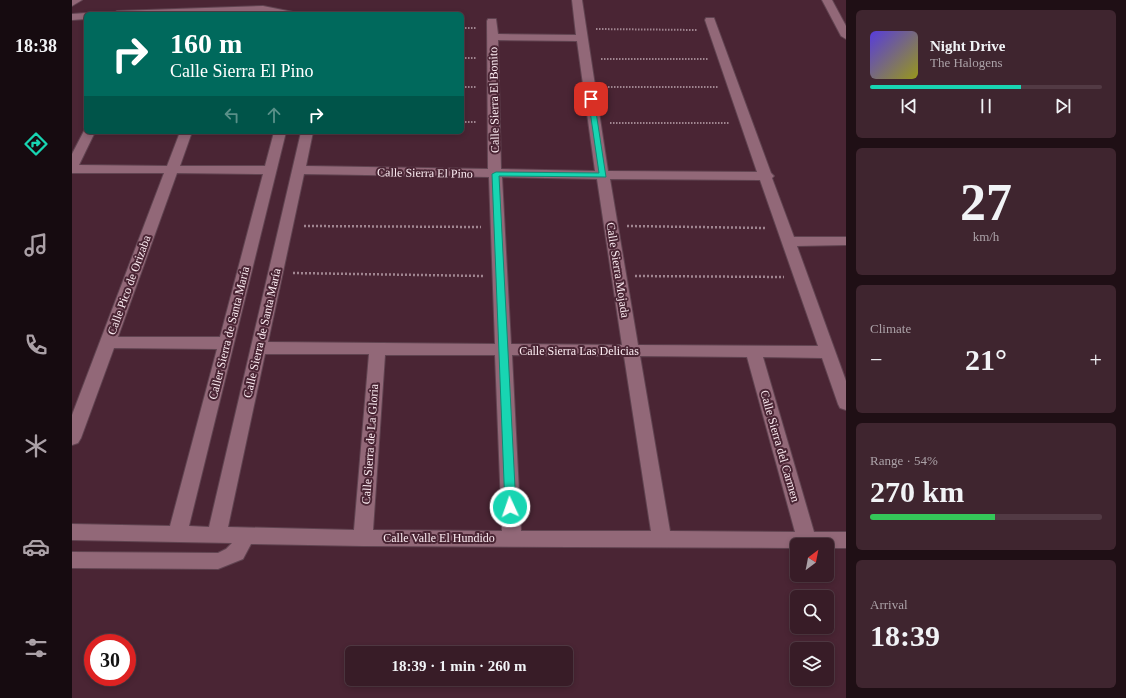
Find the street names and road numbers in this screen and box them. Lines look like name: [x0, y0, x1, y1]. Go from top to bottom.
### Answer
street label: Calle Sierra El Bonito: [486, 47, 502, 153]
street label: Calle Sierra El Pino: [377, 165, 473, 181]
street label: Calle Sierra Mojada: [604, 221, 633, 319]
street label: Calle Pico de Orizaba: [104, 233, 154, 337]
street label: Caller Sierra de Santa María: [206, 264, 252, 401]
street label: Calle Sierra de Santa María: [240, 266, 284, 399]
street label: Calle Sierra Las Delicias: [519, 344, 639, 358]
street label: Calle Sierra de La Gloria: [359, 383, 381, 505]
street label: Calle Sierra del Carmen: [757, 388, 803, 504]
street label: Calle Valle El Hundido: [383, 531, 495, 545]

